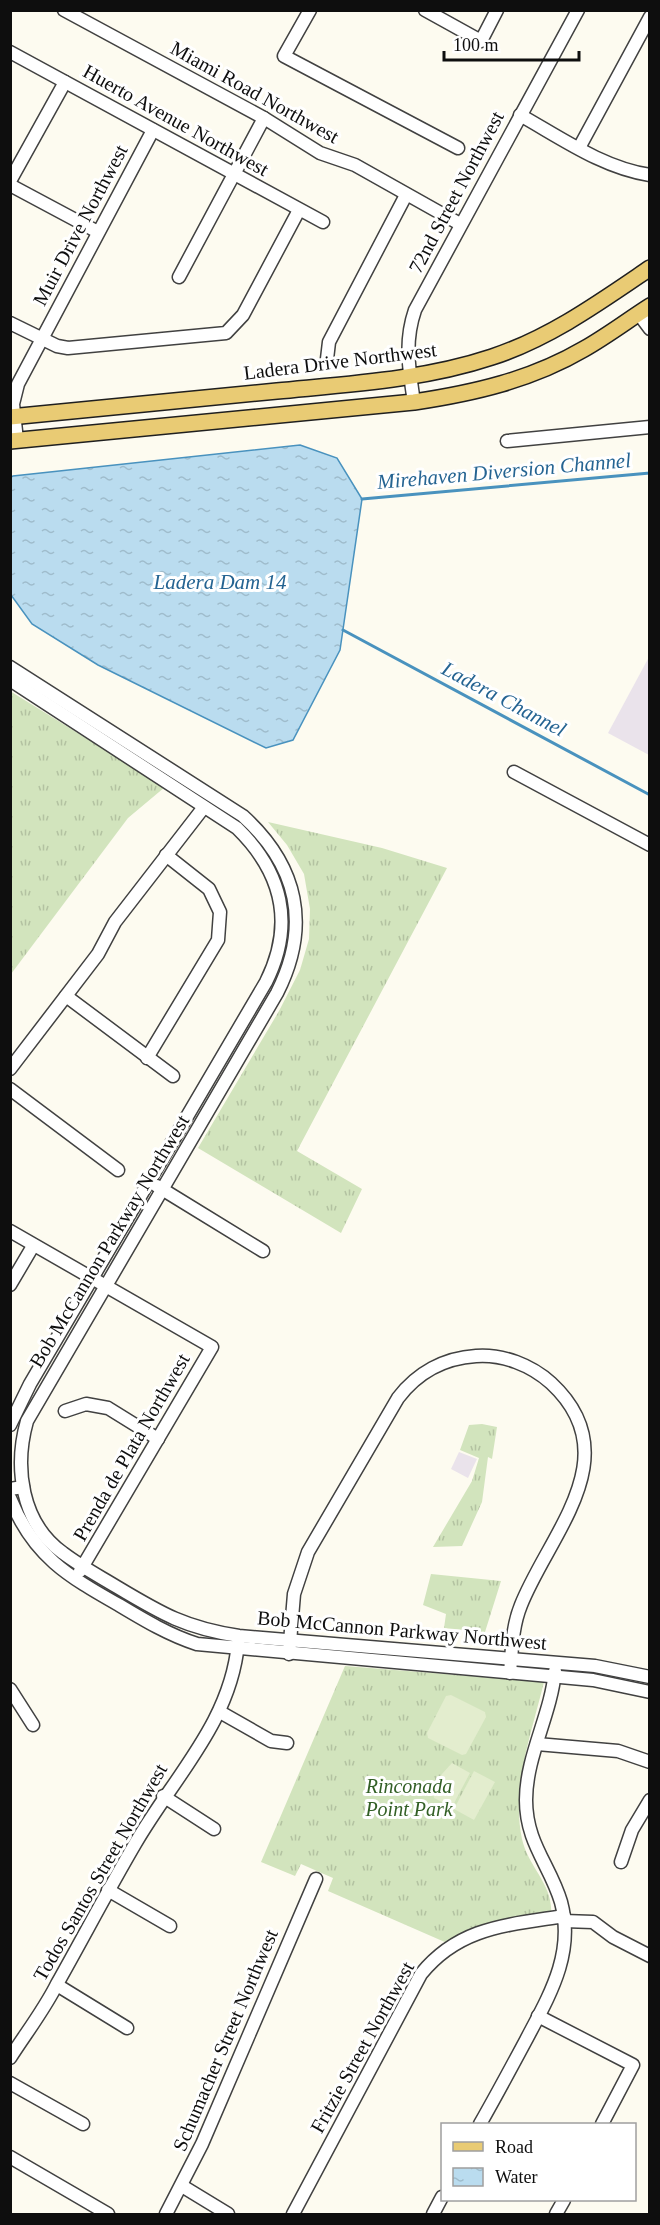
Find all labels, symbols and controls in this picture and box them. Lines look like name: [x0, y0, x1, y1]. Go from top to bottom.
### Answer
scale bar: [444, 24, 579, 62]
text: 100 m: [453, 35, 499, 55]
street label: Miami Road Northwest: [167, 37, 343, 148]
street label: Huerto Avenue Northwest: [80, 60, 273, 180]
street label: 72nd Street Northwest: [404, 107, 508, 277]
street label: Muir Drive Northwest: [28, 140, 132, 309]
street label: Ladera Drive Northwest: [242, 338, 438, 384]
water label: Mirehaven Diversion Channel: [375, 448, 632, 494]
water label: Ladera Dam 14: [152, 570, 287, 594]
water label: Ladera Channel: [437, 656, 570, 742]
street label: Bob McCannon Parkway Northwest: [25, 1110, 194, 1372]
street label: Prenda de Plata Northwest: [68, 1349, 194, 1545]
street label: Bob McCannon Parkway Northwest: [256, 1606, 548, 1655]
street label: Todos Santos Street Northwest: [29, 1759, 171, 1984]
park label: Rinconada Point Park: [364, 1775, 454, 1820]
street label: Schumacher Street Northwest: [168, 1925, 282, 2154]
street label: Fritzie Street Northwest: [306, 1957, 418, 2136]
legend: [441, 2123, 636, 2201]
text: Road: [495, 2137, 533, 2157]
text: Water: [495, 2167, 538, 2187]

